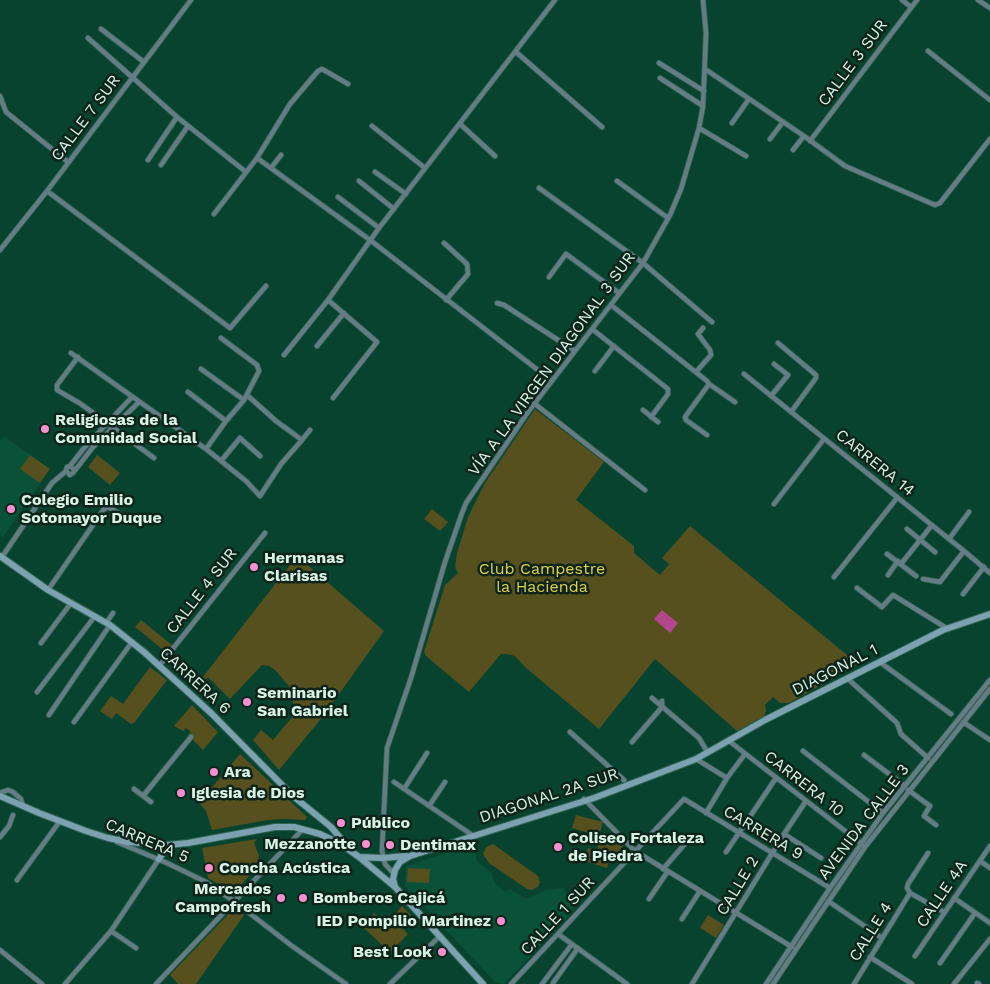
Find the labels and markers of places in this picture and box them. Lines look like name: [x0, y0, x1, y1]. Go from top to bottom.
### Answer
place label: Religiosas de la Comunidad Social: [55, 410, 197, 448]
marker: Religiosas de la Comunidad Social: [39, 423, 51, 435]
place label: Colegio Emilio Sotomayor Duque: [21, 490, 162, 528]
marker: Colegio Emilio Sotomayor Duque: [5, 503, 17, 515]
place label: Hermanas Clarisas: [264, 548, 344, 586]
marker: Hermanas Clarisas: [248, 561, 260, 573]
place label: Seminario San Gabriel: [257, 683, 348, 721]
marker: Seminario San Gabriel: [241, 696, 253, 708]
place label: Ara: [224, 762, 251, 782]
marker: Ara: [208, 766, 220, 778]
place label: Iglesia de Dios: [191, 783, 305, 803]
marker: Iglesia de Dios: [175, 787, 187, 799]
place label: Público: [351, 813, 410, 833]
marker: Público: [335, 817, 347, 829]
place label: Coliseo Fortaleza de Piedra: [568, 828, 704, 866]
place label: Mezzanotte: [264, 834, 356, 854]
place label: Dentimax: [400, 835, 476, 855]
marker: Mezzanotte: [360, 838, 372, 850]
marker: Dentimax: [384, 839, 396, 851]
marker: Coliseo Fortaleza de Piedra: [552, 841, 564, 853]
place label: Concha Acústica: [219, 858, 350, 878]
marker: Concha Acústica: [203, 862, 215, 874]
place label: Mercados Campofresh: [175, 879, 271, 917]
place label: Bomberos Cajicá: [313, 888, 445, 908]
marker: Mercados Campofresh: [275, 892, 287, 904]
marker: Bomberos Cajicá: [297, 892, 309, 904]
place label: IED Pompilio Martinez: [316, 911, 491, 931]
marker: IED Pompilio Martinez: [495, 915, 507, 927]
place label: Best Look: [353, 942, 432, 962]
marker: Best Look: [436, 946, 448, 958]

